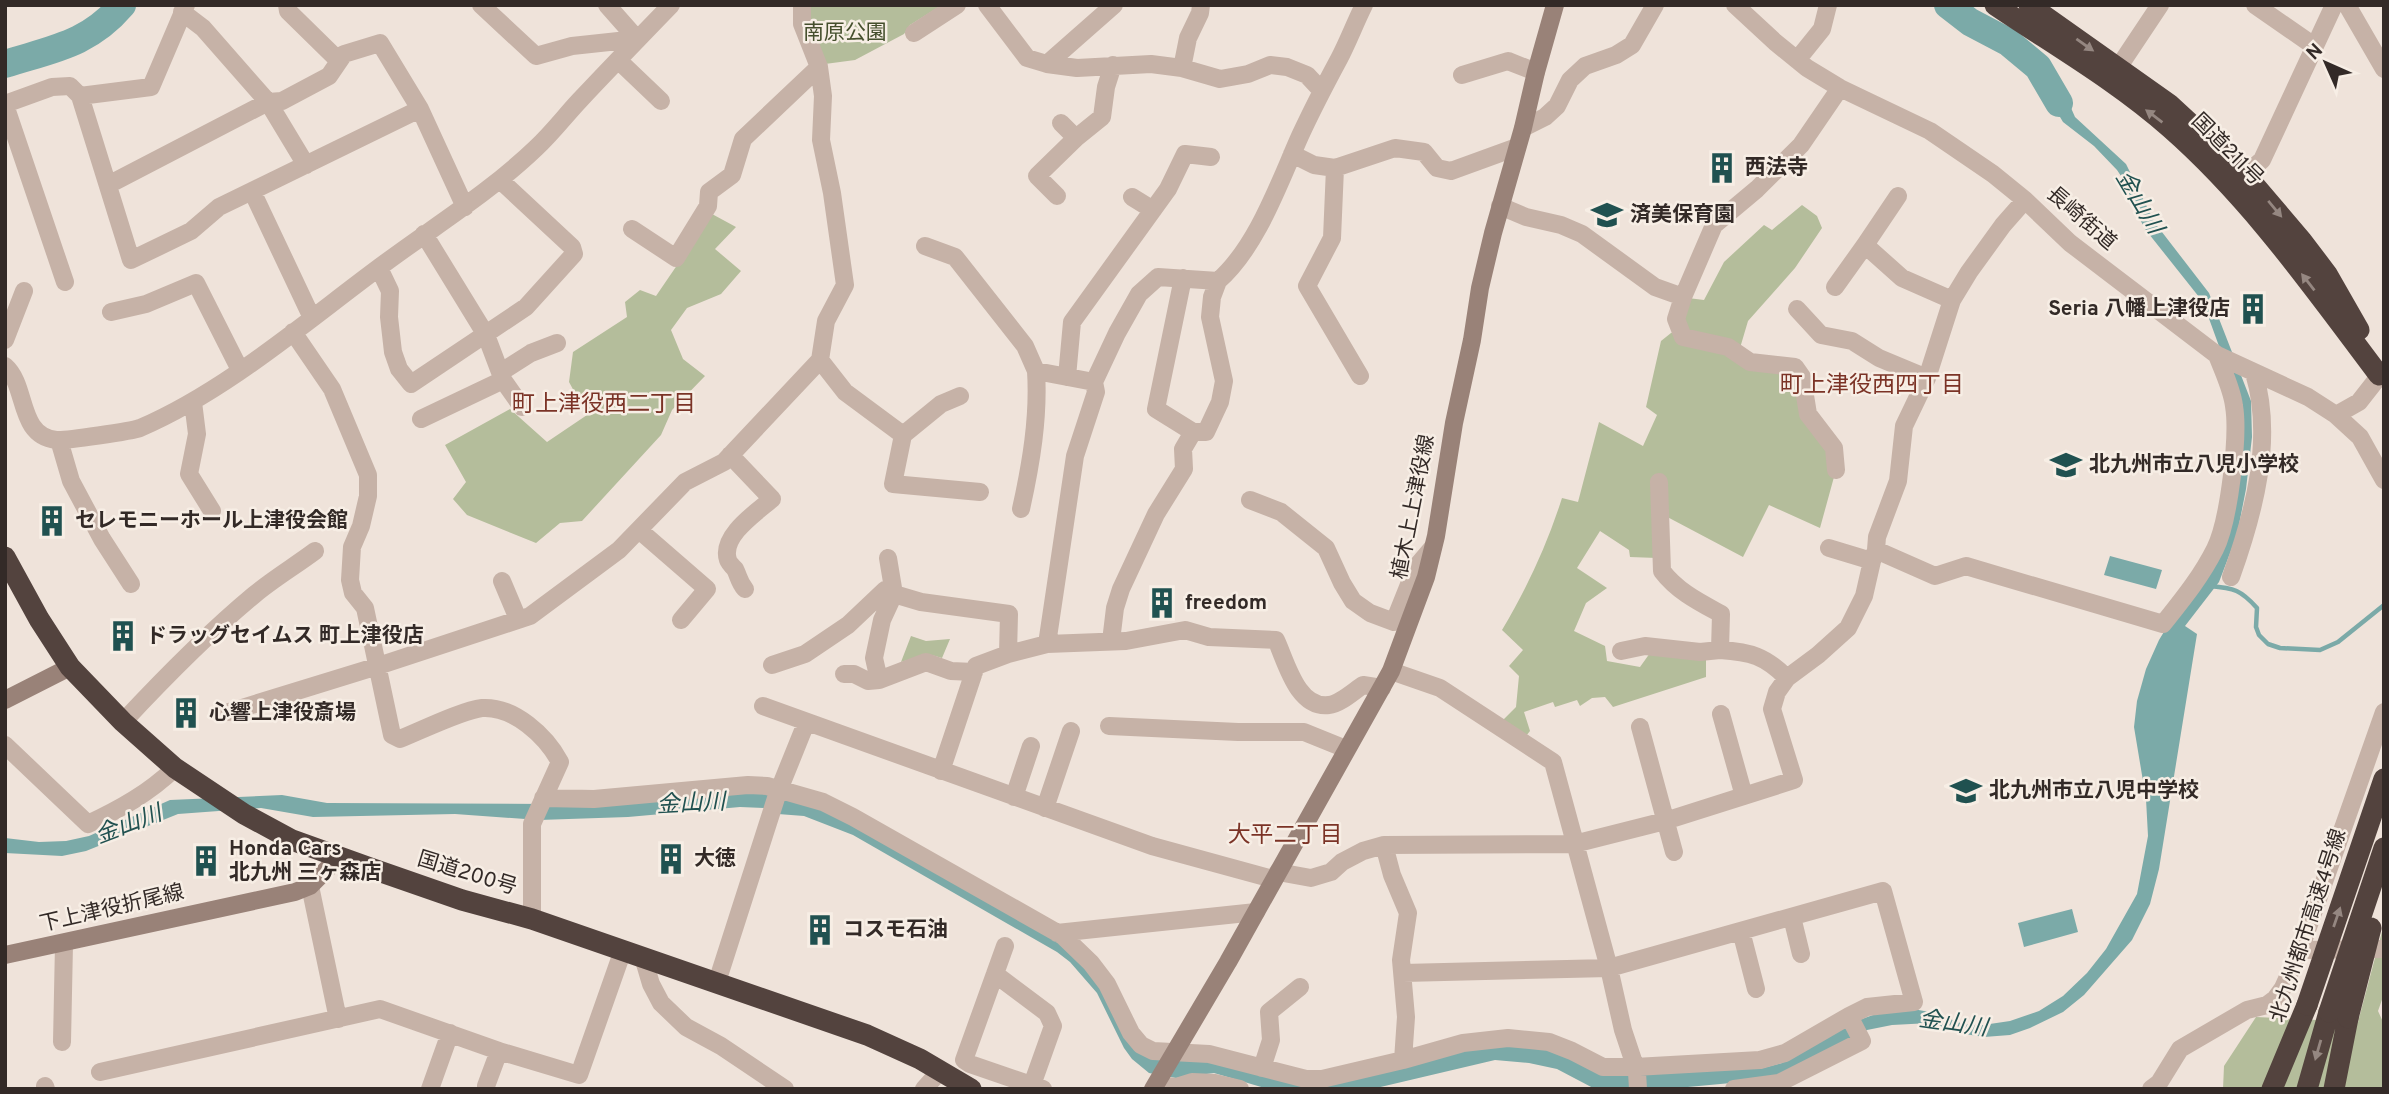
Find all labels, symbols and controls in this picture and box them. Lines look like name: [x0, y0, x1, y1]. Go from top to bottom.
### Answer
park label: 南原公園: [803, 20, 887, 47]
north arrow: [2291, 28, 2361, 98]
one-way arrow: [2076, 38, 2094, 52]
text: N: [2302, 39, 2329, 66]
street label: 国道211号: [2185, 108, 2269, 192]
one-way arrow: [2145, 109, 2163, 123]
building icon: 西法寺: [1705, 151, 1739, 185]
place label: 西法寺: [1745, 155, 1808, 182]
water label: 金山川: [2108, 166, 2170, 243]
street label: 長崎街道: [2040, 181, 2122, 257]
school or university icon: 済美保育園: [1590, 198, 1624, 232]
one-way arrow: [2267, 200, 2282, 217]
place label: 済美保育園: [1630, 202, 1735, 229]
one-way arrow: [2301, 274, 2316, 292]
building icon: Seria 八幡上津役店: [2236, 292, 2270, 326]
place label: Seria 八幡上津役店: [2048, 296, 2230, 323]
district label: 町上津役西四丁目: [1780, 372, 1964, 401]
district label: 町上津役西二丁目: [512, 391, 696, 420]
street label: 植木上上津役線: [1387, 432, 1441, 582]
school or university icon: 北九州市立八児小学校: [2049, 448, 2083, 482]
place label: 北九州市立八児小学校: [2089, 452, 2299, 479]
building icon: セレモニーホール上津役会館: [35, 504, 69, 538]
place label: セレモニーホール上津役会館: [75, 508, 348, 535]
building icon: freedom: [1145, 586, 1179, 620]
place label: freedom: [1185, 590, 1267, 617]
building icon: ドラッグセイムス 町上津役店: [106, 619, 140, 653]
place label: ドラッグセイムス 町上津役店: [146, 623, 424, 650]
building icon: 心響上津役斎場: [169, 696, 203, 730]
place label: 心響上津役斎場: [209, 700, 356, 727]
school or university icon: 北九州市立八児中学校: [1949, 774, 1983, 808]
place label: 北九州市立八児中学校: [1989, 778, 2199, 805]
water label: 金山川: [656, 789, 729, 821]
water label: 金山川: [92, 799, 169, 852]
district label: 大平二丁目: [1228, 822, 1343, 851]
street label: 北九州都市高速4号線: [2265, 826, 2353, 1026]
place label: Honda Cars 北九州 三ヶ森店: [229, 836, 381, 887]
building icon: 大徳: [654, 842, 688, 876]
building icon: Honda Cars 北九州 三ヶ森店: [189, 844, 223, 878]
street label: 国道200号: [414, 846, 520, 902]
place label: 大徳: [694, 846, 736, 873]
street label: 下上津役折尾線: [37, 879, 187, 939]
one-way arrow: [2332, 906, 2343, 927]
building icon: コスモ石油: [803, 913, 837, 947]
place label: コスモ石油: [843, 917, 948, 944]
water label: 金山川: [1917, 1006, 1992, 1045]
one-way arrow: [2313, 1040, 2323, 1061]

